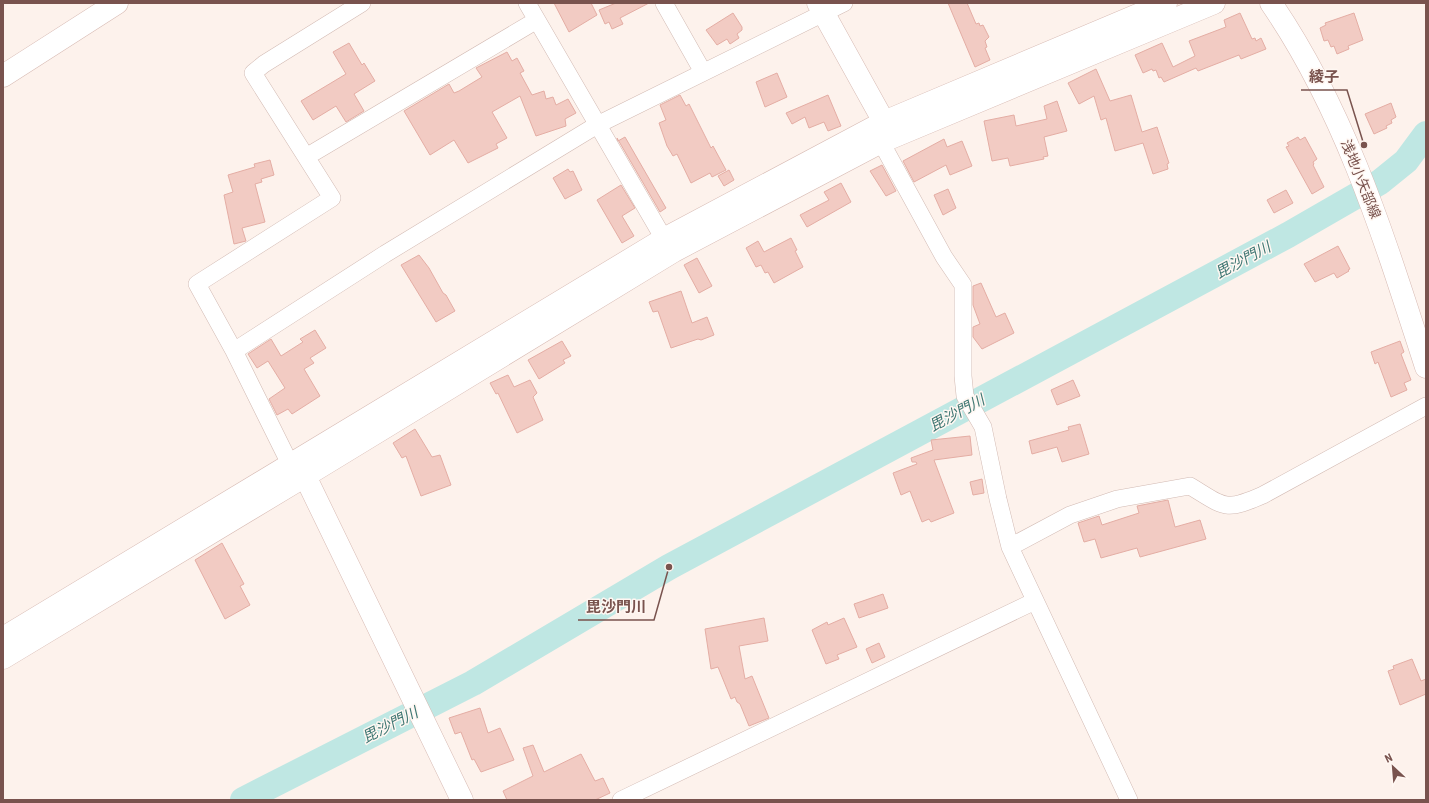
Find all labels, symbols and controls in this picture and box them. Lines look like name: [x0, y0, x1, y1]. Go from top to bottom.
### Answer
callout: 綾子: [1301, 63, 1347, 90]
text: 綾子: [1309, 68, 1339, 86]
street label: 浅地小矢部線: [1338, 137, 1384, 221]
water label: 毘沙門川: [1212, 237, 1275, 282]
water label: 毘沙門川: [926, 390, 989, 435]
callout: 毘沙門川: [578, 593, 654, 620]
text: 毘沙門川: [586, 598, 646, 616]
water label: 毘沙門川: [359, 702, 423, 747]
north arrow: [1373, 747, 1413, 787]
text: N: [1383, 751, 1395, 766]

